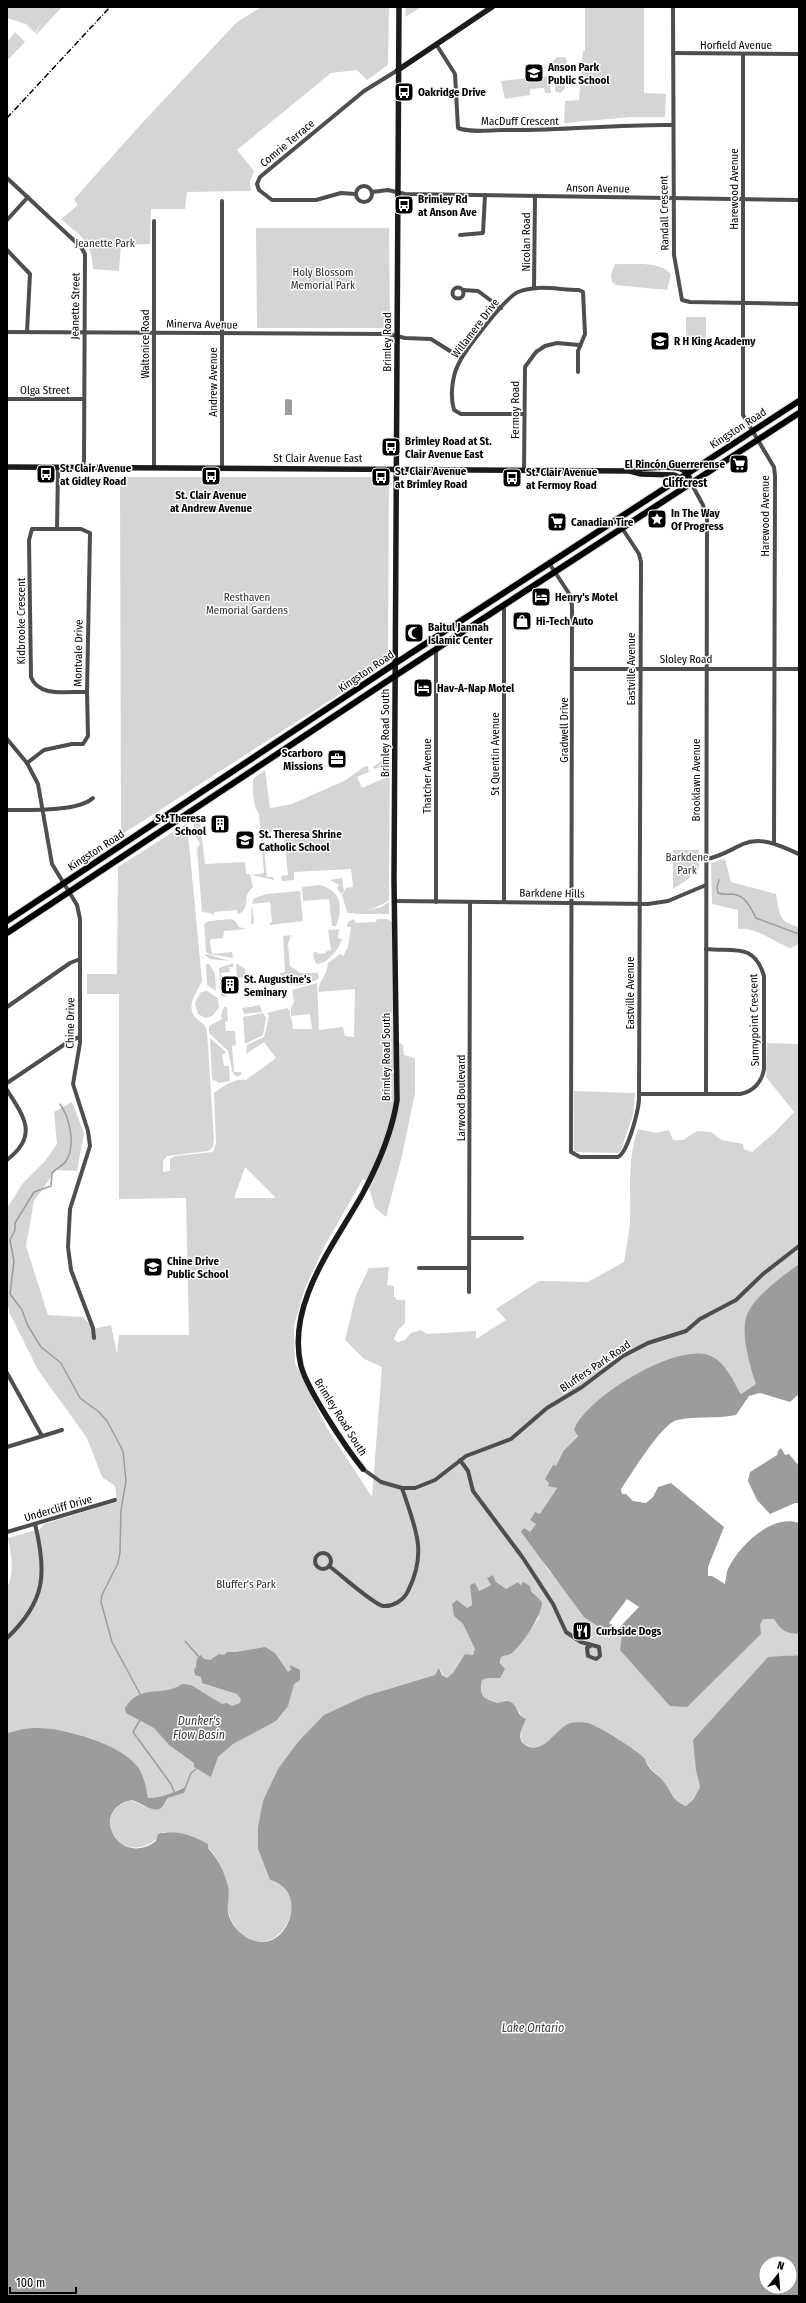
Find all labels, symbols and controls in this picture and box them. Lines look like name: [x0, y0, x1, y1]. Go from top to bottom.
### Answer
street label: Horfield Avenue: [700, 39, 772, 52]
place label: Anson Park Public School: [547, 61, 610, 87]
school or university icon: Anson Park Public School: [523, 62, 545, 84]
bus stop icon: Oakridge Drive: [393, 81, 415, 103]
place label: Oakridge Drive: [418, 86, 486, 99]
street label: MacDuff Crescent: [481, 115, 559, 128]
street label: Comrie Terrace: [258, 117, 317, 170]
street label: Harewood Avenue: [728, 148, 741, 230]
street label: Randall Crescent: [657, 175, 672, 251]
street label: Anson Avenue: [566, 181, 630, 196]
place label: Brimley Rd at Anson Ave: [418, 193, 477, 219]
bus stop icon: Brimley Rd at Anson Ave: [393, 194, 415, 216]
street label: Nicolan Road: [520, 212, 533, 272]
park label: Jeanette Park: [75, 237, 136, 250]
park label: Holy Blossom Memorial Park: [291, 266, 356, 292]
street label: Jeanette Street: [68, 272, 83, 340]
street label: Willamere Drive: [449, 296, 502, 361]
street label: Waltonice Road: [139, 309, 152, 379]
street label: Brimley Road: [381, 312, 394, 372]
street label: Minerva Avenue: [166, 317, 238, 332]
school or university icon: R H King Academy: [649, 330, 671, 352]
place label: R H King Academy: [674, 335, 756, 348]
street label: Andrew Avenue: [207, 347, 220, 417]
street label: Fermoy Road: [509, 381, 522, 439]
street label: Olga Street: [20, 384, 70, 397]
street label: Kingston Road: [708, 405, 769, 451]
place label: Brimley Road at St. Clair Avenue East: [405, 435, 492, 461]
bus stop icon: Brimley Road at St. Clair Avenue East: [380, 436, 402, 458]
street label: St Clair Avenue East: [274, 452, 363, 465]
supermarket icon: El Rincón Guerrerense: [728, 453, 750, 475]
place label: El Rincón Guerrerense: [625, 458, 725, 471]
place label: St. Clair Avenue at Gidley Road: [60, 462, 132, 488]
bus stop icon: St. Clair Avenue at Gidley Road: [35, 463, 57, 485]
bus stop icon: St. Clair Avenue at Andrew Avenue: [200, 465, 222, 487]
place label: St. Clair Avenue at Brimley Road: [395, 465, 467, 491]
bus stop icon: St. Clair Avenue at Brimley Road: [370, 466, 392, 488]
place label: St. Clair Avenue at Fermoy Road: [526, 466, 598, 492]
bus stop icon: St. Clair Avenue at Fermoy Road: [501, 467, 523, 489]
street label: Harewood Avenue: [759, 475, 772, 557]
district label: Cliffcrest: [662, 476, 708, 490]
place label: St. Clair Avenue at Andrew Avenue: [170, 489, 253, 515]
place label: In The Way Of Progress: [671, 507, 724, 533]
place icon: In The Way Of Progress: [646, 508, 668, 530]
supermarket icon: Canadian Tire: [546, 511, 568, 533]
place label: Canadian Tire: [571, 516, 634, 529]
street label: Kidbrooke Crescent: [15, 577, 28, 664]
hotel icon: Henry's Motel: [530, 586, 552, 608]
park label: Resthaven Memorial Gardens: [206, 591, 288, 617]
place label: Henry's Motel: [555, 591, 619, 604]
shop icon: Hi-Tech Auto: [511, 610, 533, 632]
place label: Hi-Tech Auto: [536, 615, 594, 628]
street label: Montvale Drive: [71, 619, 86, 687]
place label: Baitul Jannah Islamic Center: [428, 621, 494, 647]
mosque icon: Baitul Jannah Islamic Center: [403, 622, 425, 644]
street label: Eastville Avenue: [625, 632, 638, 706]
street label: Kingston Road: [336, 648, 397, 695]
street label: Sloley Road: [660, 653, 712, 666]
hotel icon: Hav-A-Nap Motel: [412, 677, 434, 699]
place label: Hav-A-Nap Motel: [437, 682, 515, 695]
street label: Brimley Road South: [379, 689, 392, 777]
street label: Gradwell Drive: [558, 697, 571, 763]
street label: St Quentin Avenue: [489, 712, 502, 796]
street label: Thatcher Avenue: [421, 738, 434, 814]
street label: Brooklawn Avenue: [690, 738, 703, 822]
place label: Scarboro Missions: [282, 747, 323, 773]
office icon: Scarboro Missions: [326, 748, 348, 770]
place label: St. Theresa School: [155, 812, 207, 838]
building icon: St. Theresa School: [209, 813, 231, 835]
street label: Kingston Road: [66, 827, 127, 873]
place label: St. Theresa Shrine Catholic School: [259, 828, 342, 854]
school or university icon: St. Theresa Shrine Catholic School: [234, 829, 256, 851]
park label: Barkdene Park: [666, 851, 708, 877]
street label: Barkdene Hills: [519, 886, 585, 901]
street label: Eastville Avenue: [624, 956, 637, 1030]
place label: St. Augustine's Seminary: [244, 973, 311, 999]
street label: Sunnypoint Crescent: [747, 973, 762, 1066]
building icon: St. Augustine's Seminary: [219, 974, 241, 996]
street label: Chine Drive: [64, 997, 77, 1049]
street label: Brimley Road South: [380, 1013, 393, 1101]
street label: Larwood Boulevard: [455, 1055, 468, 1141]
place label: Chine Drive Public School: [167, 1255, 229, 1281]
school or university icon: Chine Drive Public School: [142, 1256, 164, 1278]
street label: Bluffers Park Road: [557, 1338, 633, 1395]
street label: Brimley Road South: [312, 1376, 370, 1458]
street label: Undercliff Drive: [23, 1493, 94, 1524]
park label: Bluffer's Park: [216, 1578, 277, 1591]
restaurant icon: Curbside Dogs: [571, 1620, 593, 1642]
place label: Curbside Dogs: [596, 1625, 662, 1638]
water label: Dunker's Flow Basin: [173, 1714, 225, 1742]
water label: Lake Ontario: [502, 2021, 564, 2035]
north arrow: [758, 2255, 798, 2295]
text: N: [776, 2259, 786, 2273]
scale bar: [10, 2269, 76, 2295]
text: 100 m: [16, 2276, 45, 2290]

